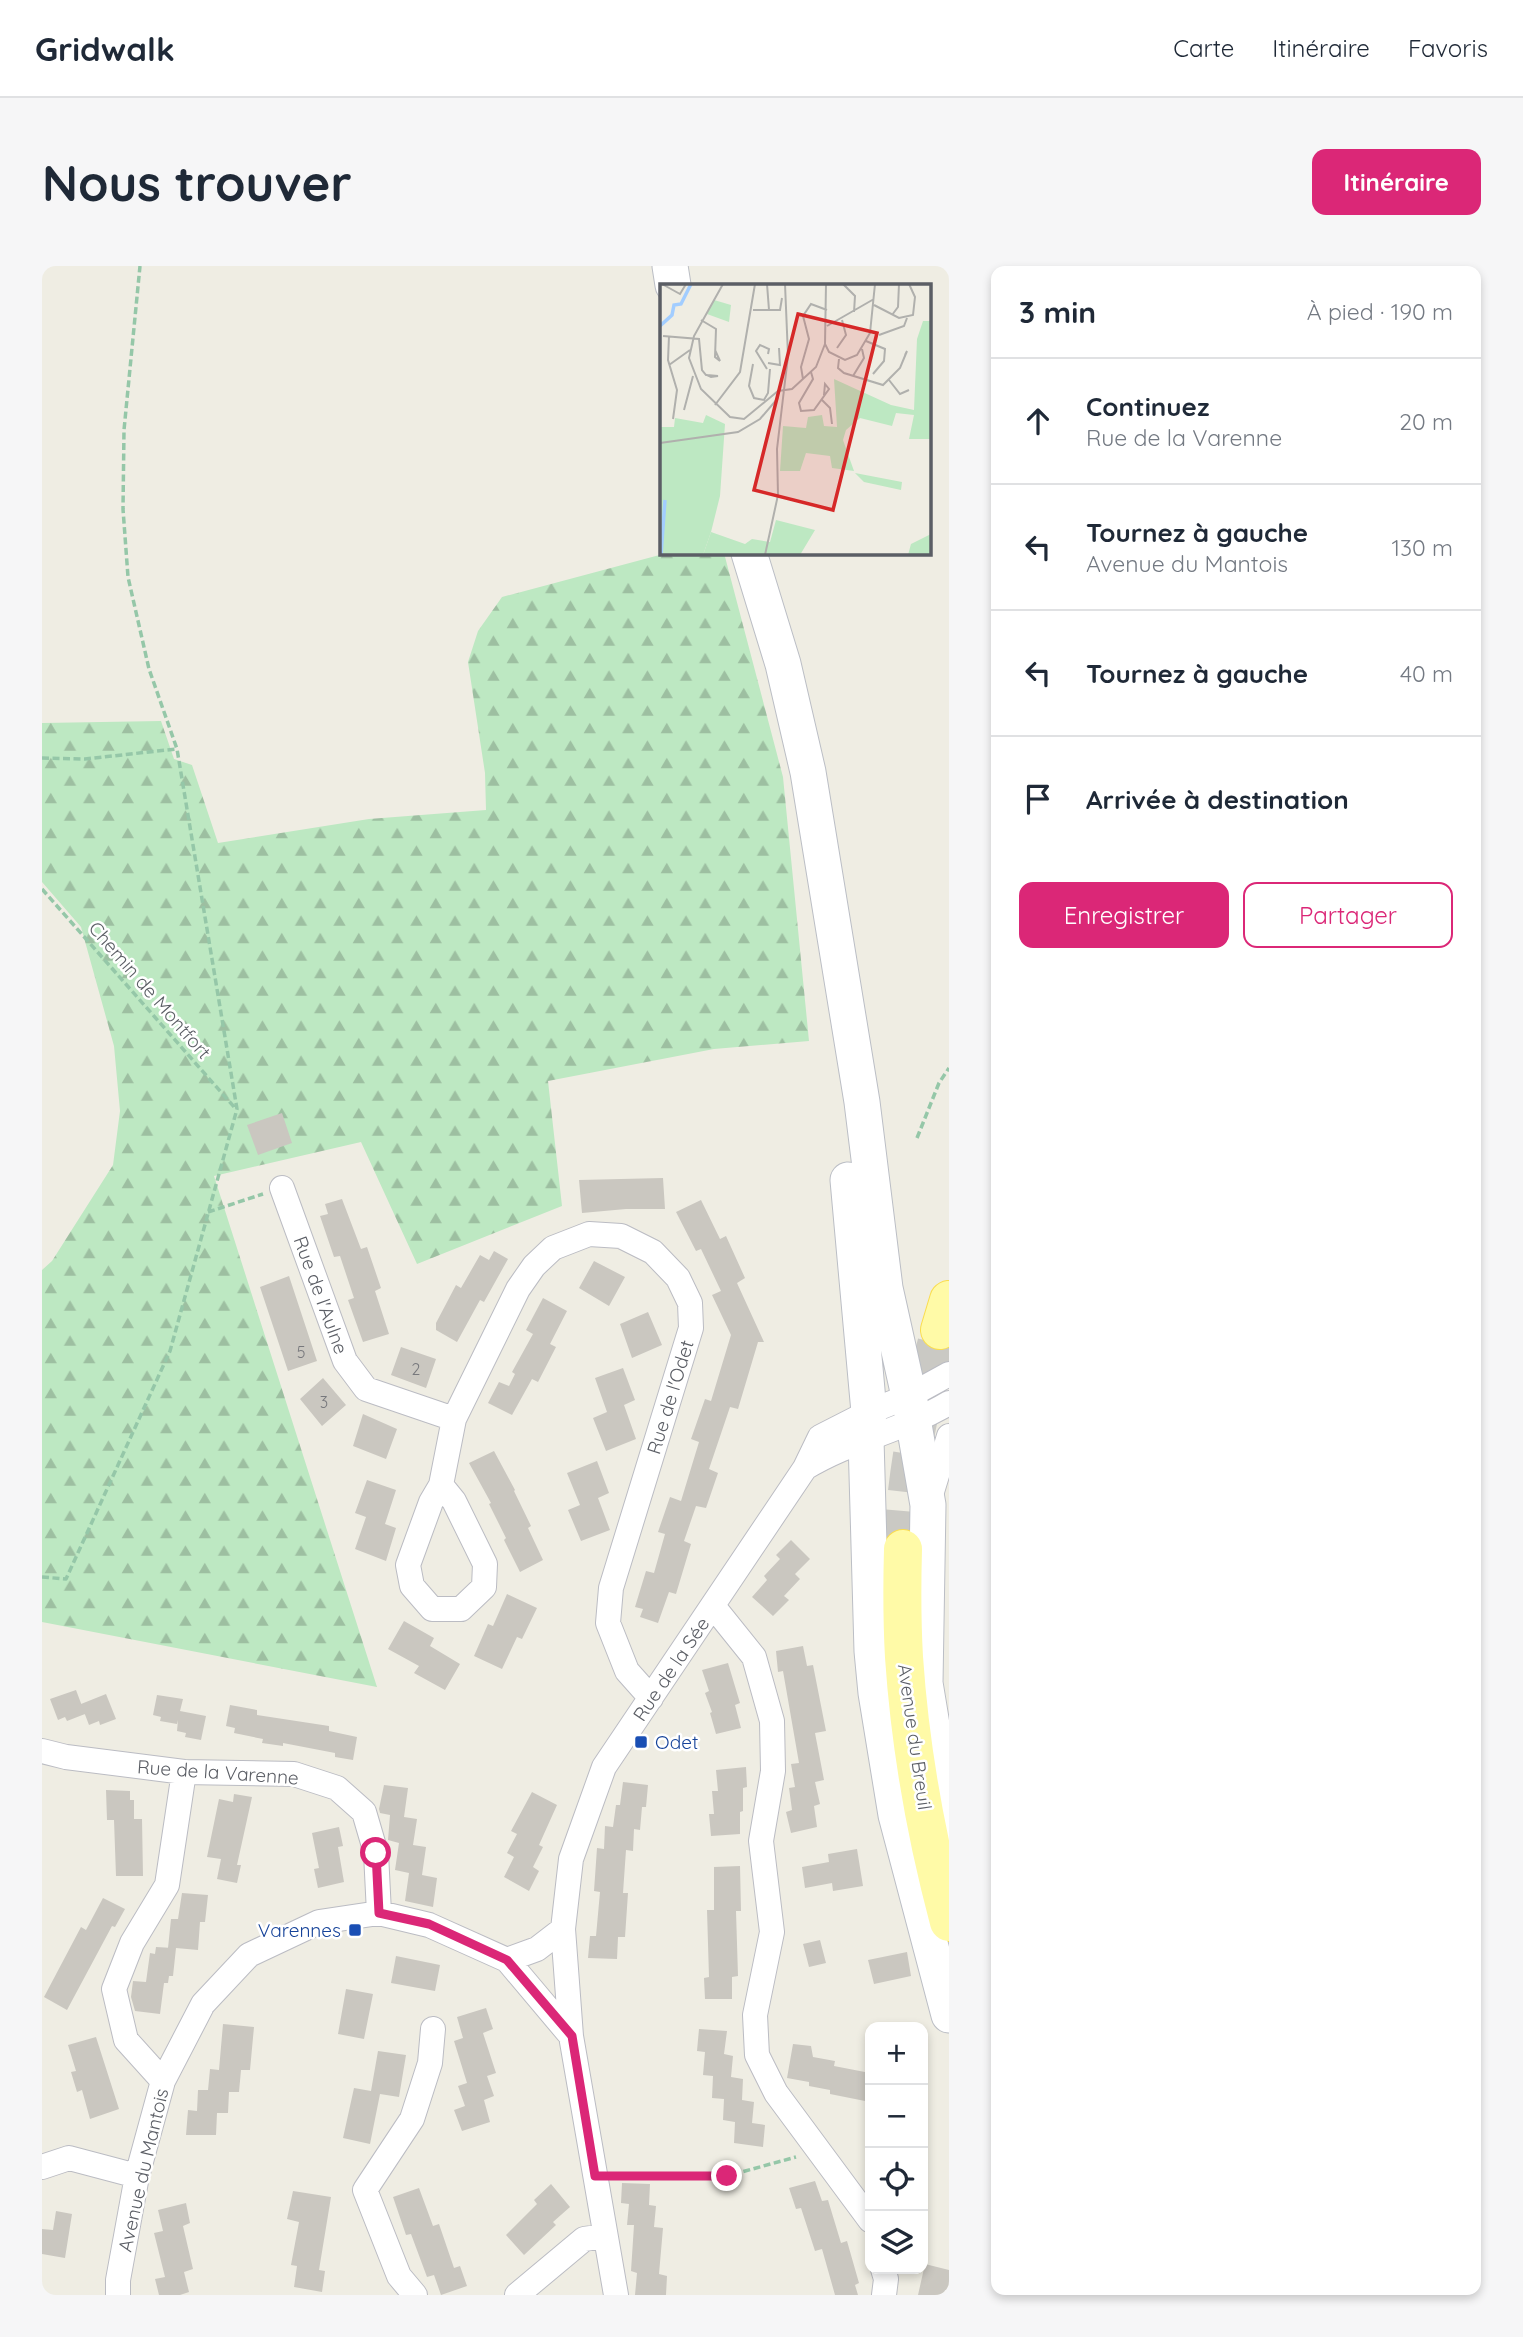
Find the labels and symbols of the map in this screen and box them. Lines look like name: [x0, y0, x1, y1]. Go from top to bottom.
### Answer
inset map: [660, 284, 932, 555]
street label: Chemin de Montfort: [84, 916, 216, 1064]
street label: Rue de l'Aulne: [289, 1233, 353, 1357]
street label: Rue de l'Odet: [641, 1337, 699, 1457]
house number: 5: [297, 1342, 305, 1362]
house number: 2: [412, 1359, 421, 1379]
house number: 3: [320, 1392, 328, 1412]
street label: Rue de la Sée: [628, 1613, 714, 1725]
street label: Avenue du Breuil: [893, 1662, 937, 1812]
place label: Odet: [655, 1730, 698, 1754]
marker: Odet: [633, 1734, 649, 1750]
street label: Rue de la Varenne: [136, 1754, 300, 1790]
route start: [360, 1837, 391, 1868]
place label: Varennes: [258, 1918, 341, 1942]
marker: Varennes: [347, 1922, 363, 1938]
street label: Avenue du Mantois: [113, 2086, 173, 2254]
route end: [711, 2160, 742, 2191]

